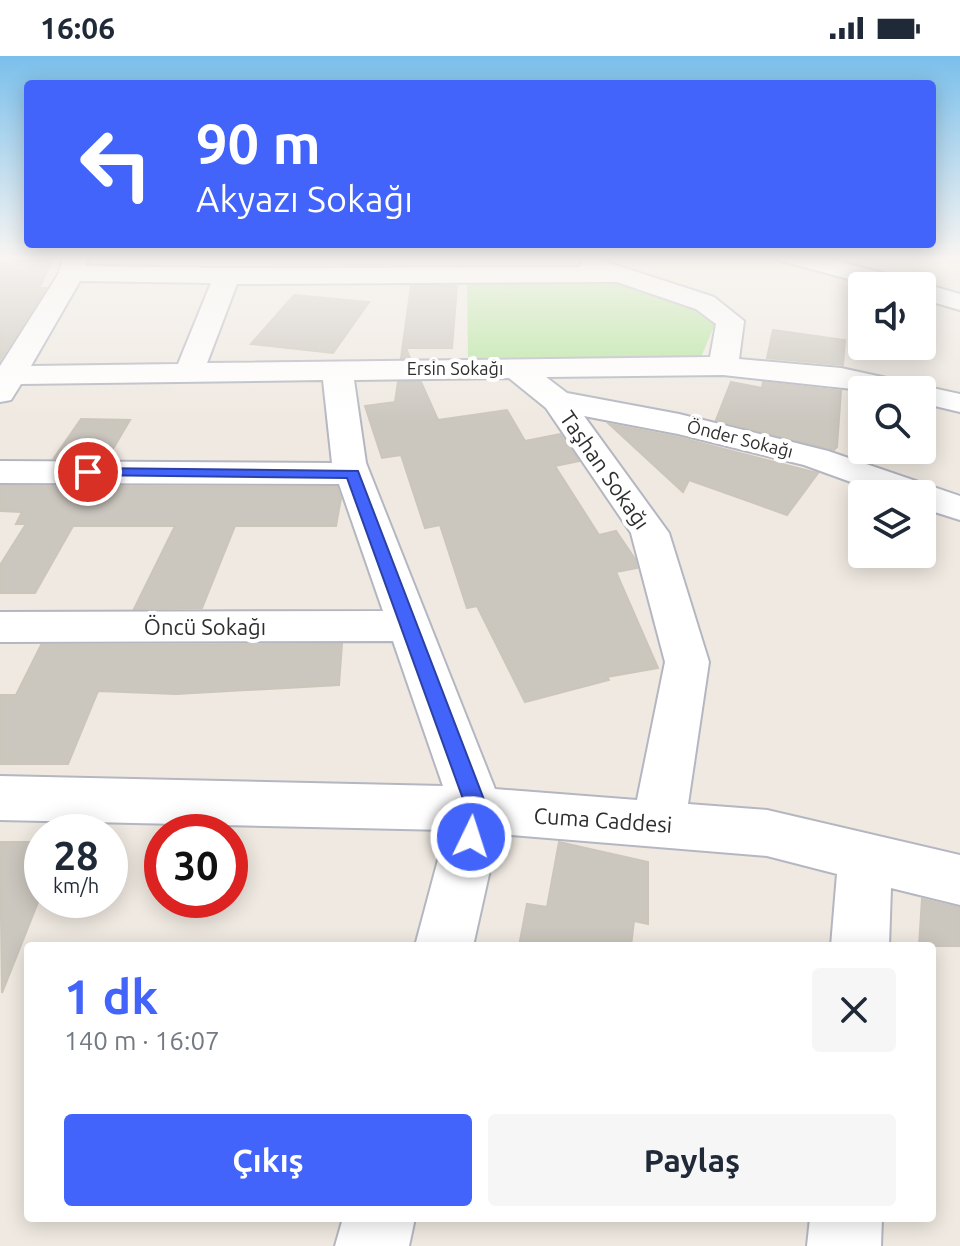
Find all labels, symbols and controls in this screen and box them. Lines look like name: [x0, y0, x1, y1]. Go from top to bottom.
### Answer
text: 16:06: [40, 11, 115, 45]
icon: left: [64, 112, 168, 216]
text: 90 m: [196, 112, 321, 175]
text: Akyazı Sokağı: [196, 178, 413, 219]
map controls: [848, 272, 936, 568]
button: sound: [848, 272, 936, 360]
street label: Ersin Sokağı: [407, 358, 503, 378]
button: search: [848, 376, 936, 464]
street label: Taşhan Sokağı: [555, 406, 655, 534]
street label: Önder Sokağı: [685, 415, 795, 461]
pin: [54, 438, 122, 506]
icon: arrive: [66, 450, 110, 494]
button: layers: [848, 480, 936, 568]
street label: Öncü Sokağı: [144, 614, 266, 639]
position arrow: [429, 795, 513, 879]
street label: Cuma Caddesi: [533, 802, 673, 837]
speed limit sign: 30: [144, 814, 248, 918]
text: 28: [53, 833, 99, 878]
text: km/h: [53, 874, 99, 897]
button: close: [812, 968, 896, 1052]
text: 1 dk: [64, 969, 158, 1023]
text: 140 m · 16:07: [64, 1026, 220, 1055]
button: Çıkış: [64, 1114, 472, 1206]
button: Paylaş: [488, 1114, 896, 1206]

